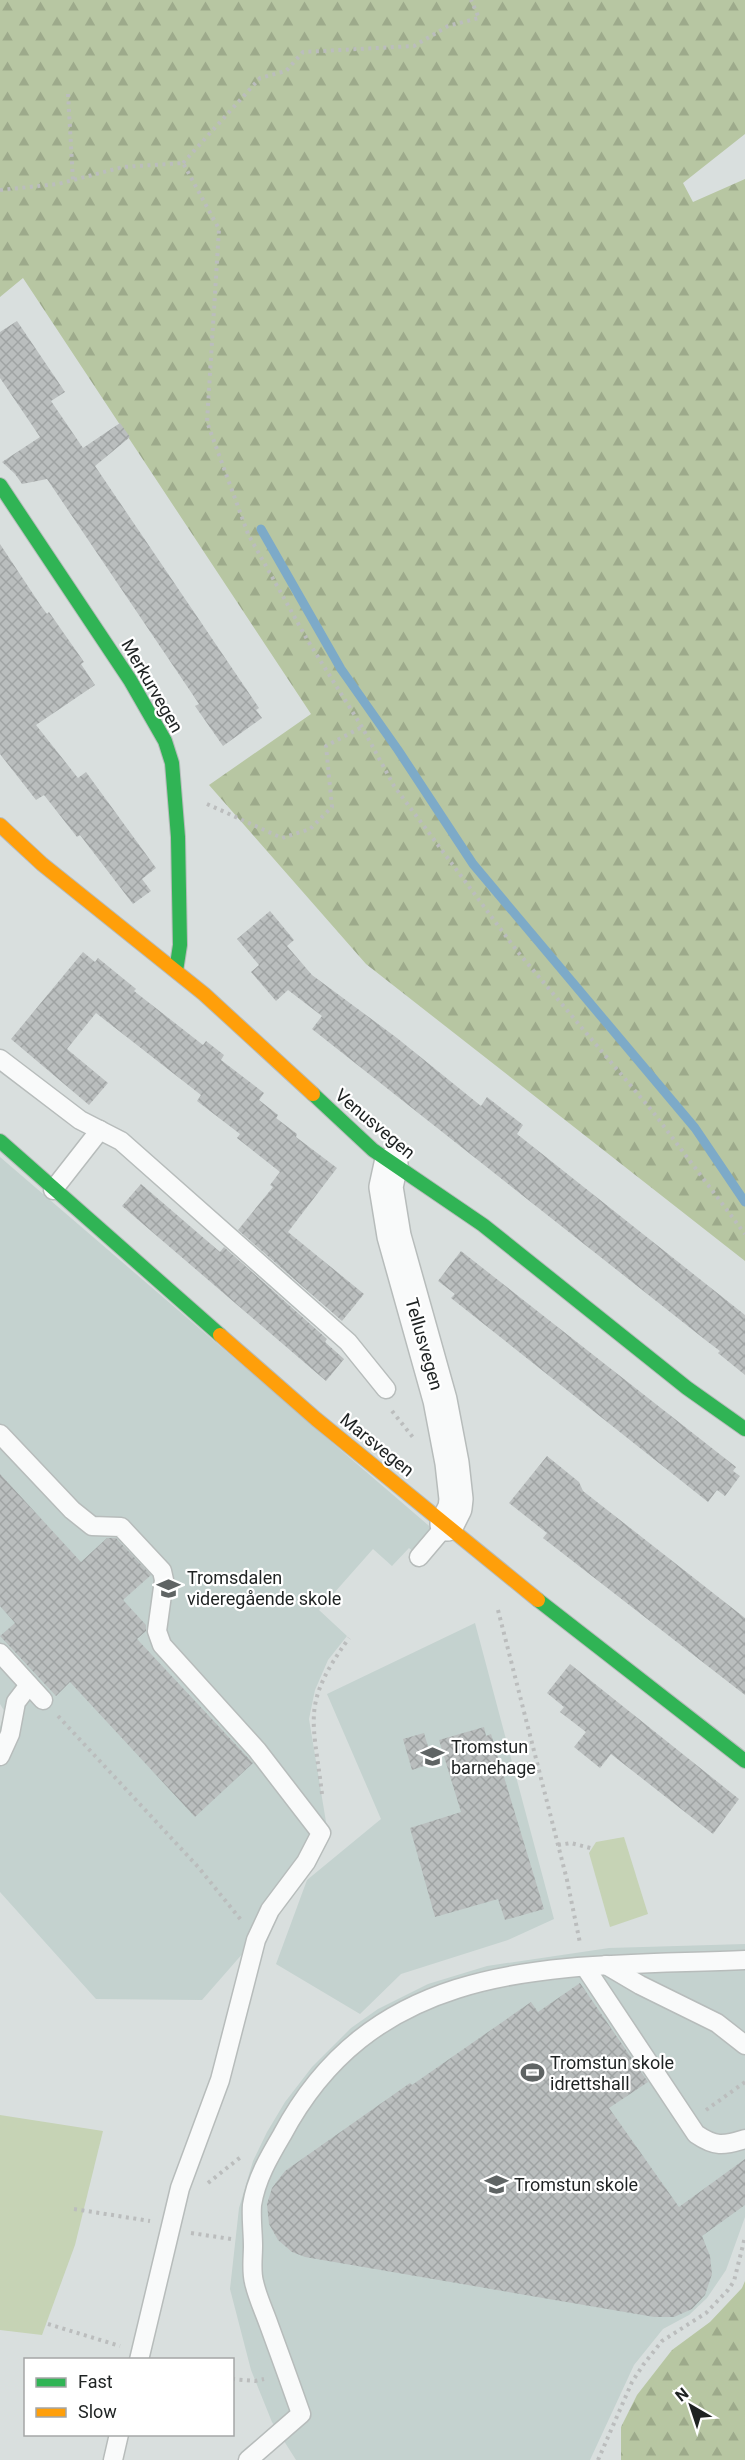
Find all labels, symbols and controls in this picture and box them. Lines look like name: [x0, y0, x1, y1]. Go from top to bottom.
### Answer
street label: Merkurvegen: [117, 635, 188, 736]
street label: Venusvegen: [331, 1084, 419, 1163]
street label: Tellusvegen: [401, 1295, 448, 1392]
street label: Marsvegen: [336, 1409, 418, 1481]
place label: Tromsdalen videregående skole: [187, 1567, 341, 1609]
school or university icon: Tromsdalen videregående skole: [156, 1575, 182, 1601]
place label: Tromstun barnehage: [451, 1736, 536, 1778]
school or university icon: Tromstun barnehage: [420, 1744, 446, 1770]
place label: Tromstun skole idrettshall: [550, 2052, 674, 2094]
sports icon: Tromstun skole idrettshall: [519, 2060, 545, 2086]
school or university icon: Tromstun skole: [483, 2172, 509, 2198]
place label: Tromstun skole: [514, 2174, 638, 2195]
legend: [24, 2358, 234, 2436]
text: Fast: [78, 2371, 113, 2392]
north arrow: [661, 2376, 721, 2436]
text: N: [672, 2384, 692, 2406]
text: Slow: [78, 2401, 117, 2422]

